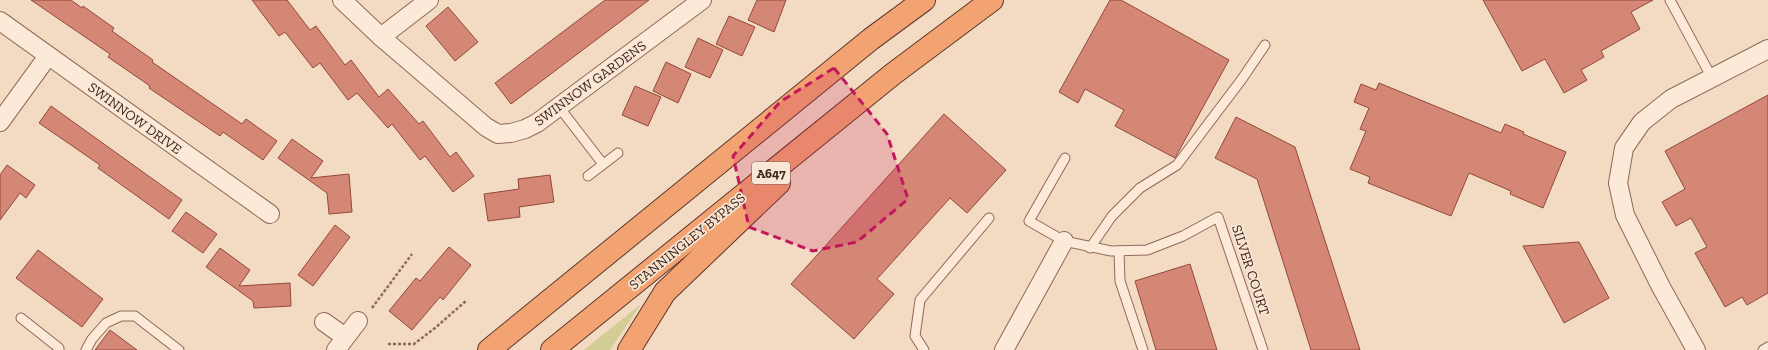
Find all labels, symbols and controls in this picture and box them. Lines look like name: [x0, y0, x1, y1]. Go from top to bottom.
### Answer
street label: SWINNOW GARDENS: [531, 37, 650, 130]
street label: SWINNOW DRIVE: [85, 79, 185, 158]
road number: A647: [752, 162, 790, 184]
street label: STANNINGLEY BYPASS: [626, 189, 749, 294]
street label: SILVER COURT: [1228, 223, 1273, 318]

